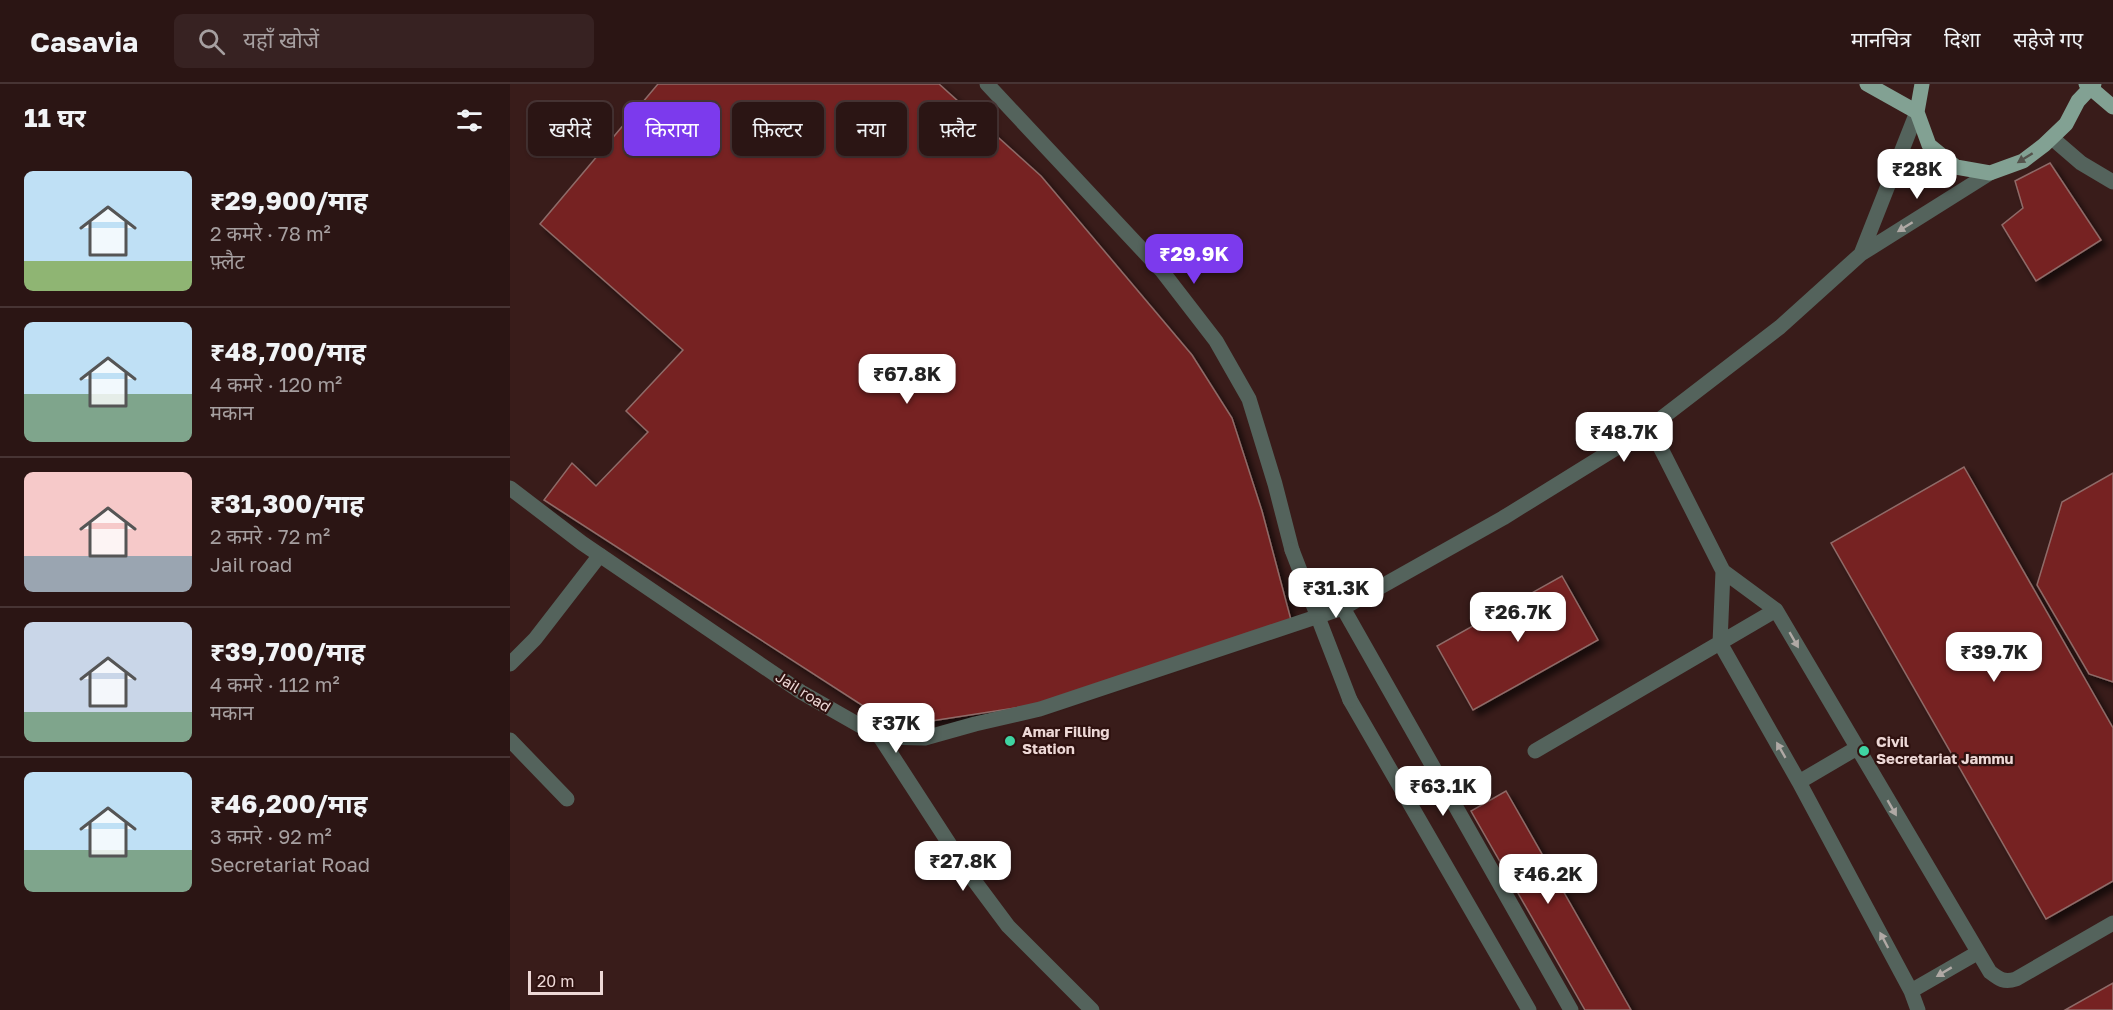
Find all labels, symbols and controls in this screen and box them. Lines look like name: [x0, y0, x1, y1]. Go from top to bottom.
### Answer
search box: [174, 14, 594, 68]
text: Casavia: [30, 25, 138, 58]
icon: search: [195, 25, 228, 58]
text: यहाँ खोजें: [243, 26, 319, 53]
text: मानचित्र: [1851, 26, 1911, 52]
text: दिशा: [1944, 26, 1980, 52]
text: सहेजे गए: [2013, 26, 2083, 52]
text: 11 घर: [24, 102, 86, 133]
chip: खरीदें: [528, 102, 612, 156]
chip: किराया: [624, 102, 720, 156]
chip: फ़िल्टर: [732, 102, 824, 156]
chip: नया: [836, 102, 907, 156]
chip: फ़्लैट: [919, 102, 997, 156]
icon: filters: [453, 104, 486, 137]
pin: ₹28K: [1881, 149, 1953, 200]
one-way arrow: [2017, 153, 2033, 164]
text: ₹28K: [1892, 156, 1942, 180]
text: ₹29,900/माह: [210, 185, 368, 216]
icon: home: [72, 195, 144, 267]
text: 2 कमरे · 78 m²: [210, 221, 331, 245]
one-way arrow: [1897, 221, 1913, 232]
pin: ₹29.9K: [1145, 234, 1243, 285]
text: ₹29.9K: [1159, 241, 1229, 265]
text: फ़्लैट: [210, 249, 245, 273]
text: ₹48,700/माह: [210, 336, 366, 367]
icon: home: [72, 346, 144, 418]
pin: ₹67.8K: [858, 354, 956, 405]
text: ₹67.8K: [873, 361, 941, 385]
text: 4 कमरे · 120 m²: [210, 372, 342, 396]
text: मकान: [210, 400, 254, 424]
pin: ₹48.7K: [1575, 412, 1673, 463]
text: ₹48.7K: [1590, 419, 1658, 443]
text: ₹31,300/माह: [210, 488, 364, 519]
icon: home: [72, 496, 144, 568]
text: 2 कमरे · 72 m²: [210, 524, 330, 548]
text: Jail road: [210, 552, 292, 576]
pin: ₹31.3K: [1287, 568, 1385, 619]
text: ₹31.3K: [1302, 575, 1370, 599]
pin: ₹26.7K: [1469, 592, 1567, 643]
text: ₹26.7K: [1484, 599, 1552, 623]
one-way arrow: [1789, 632, 1799, 649]
pin: ₹39.7K: [1945, 632, 2043, 683]
text: ₹39,700/माह: [210, 636, 365, 667]
text: ₹39.7K: [1960, 639, 2028, 663]
icon: home: [72, 646, 144, 718]
street label: Jail road: [773, 667, 834, 715]
text: 4 कमरे · 112 m²: [210, 672, 340, 696]
text: मकान: [210, 700, 254, 724]
pin: ₹37K: [860, 703, 932, 754]
text: ₹37K: [871, 710, 921, 734]
place label: Amar Filling Station: [1022, 722, 1110, 757]
place label: Civil Secretariat Jammu: [1876, 732, 2014, 767]
marker: Amar Filling Station: [1003, 734, 1017, 748]
one-way arrow: [1775, 742, 1786, 758]
marker: Civil Secretariat Jammu: [1857, 744, 1871, 758]
pin: ₹63.1K: [1394, 766, 1492, 817]
text: ₹63.1K: [1409, 773, 1477, 797]
text: ₹46,200/माह: [210, 788, 367, 819]
icon: home: [72, 796, 144, 868]
one-way arrow: [1887, 800, 1898, 816]
text: 3 कमरे · 92 m²: [210, 824, 332, 848]
pin: ₹27.8K: [914, 841, 1012, 892]
text: ₹27.8K: [929, 848, 997, 872]
text: Secretariat Road: [210, 852, 370, 876]
pin: ₹46.2K: [1499, 854, 1597, 905]
text: ₹46.2K: [1513, 861, 1583, 885]
one-way arrow: [1879, 931, 1889, 948]
one-way arrow: [1935, 967, 1952, 977]
scale bar: [528, 968, 603, 996]
text: 20 m: [537, 971, 574, 991]

